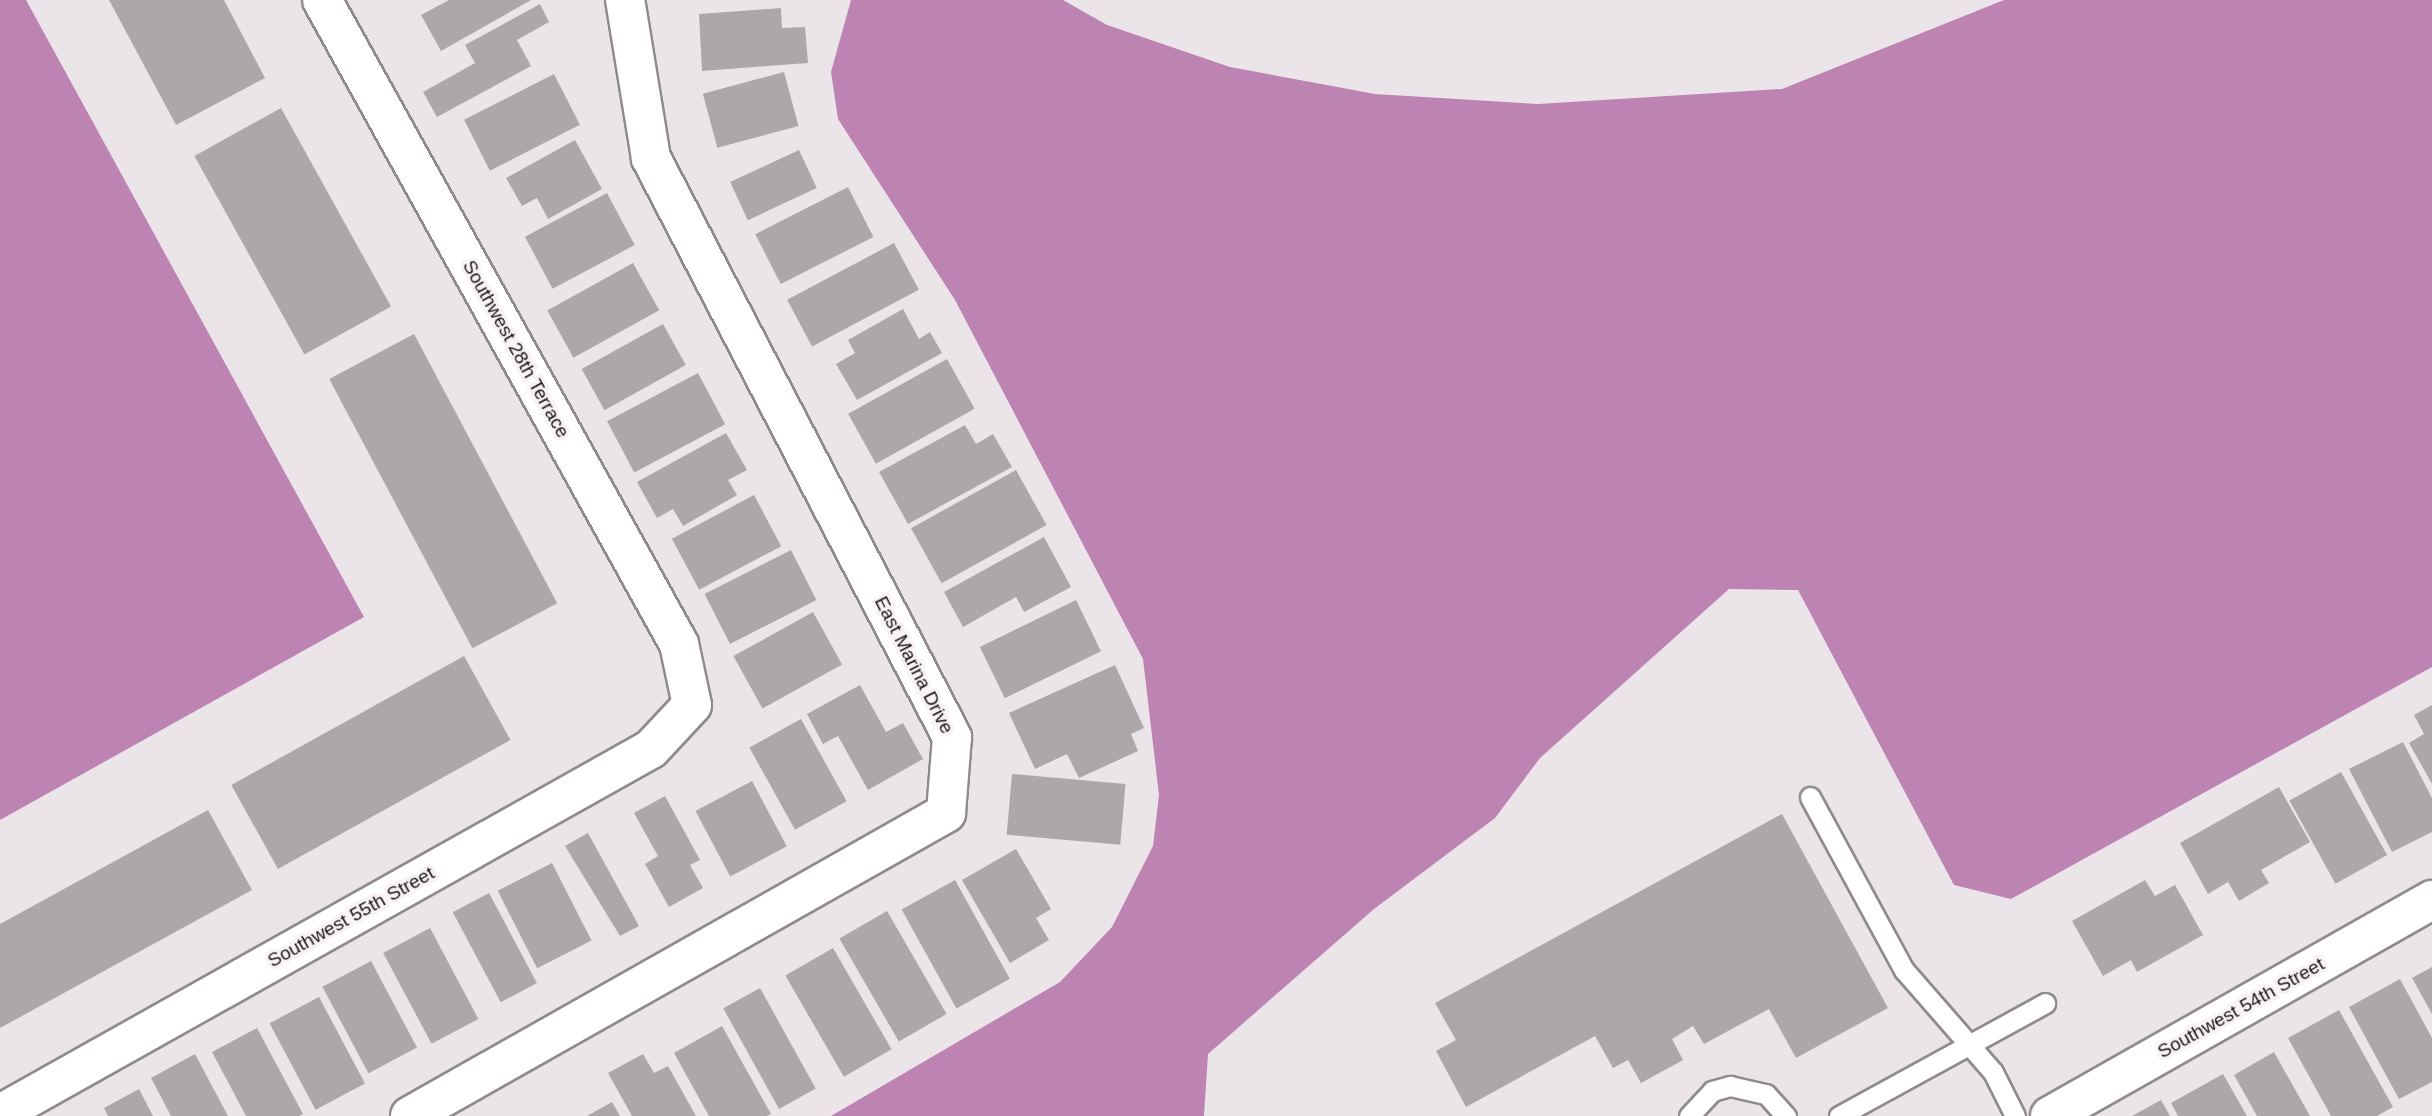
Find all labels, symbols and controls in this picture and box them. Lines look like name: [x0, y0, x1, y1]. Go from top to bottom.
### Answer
street label: Southwest 28th Terrace: [458, 256, 574, 442]
street label: East Marina Drive: [870, 593, 958, 737]
street label: Southwest 55th Street: [264, 862, 438, 972]
street label: Southwest 54th Street: [2154, 953, 2328, 1063]

